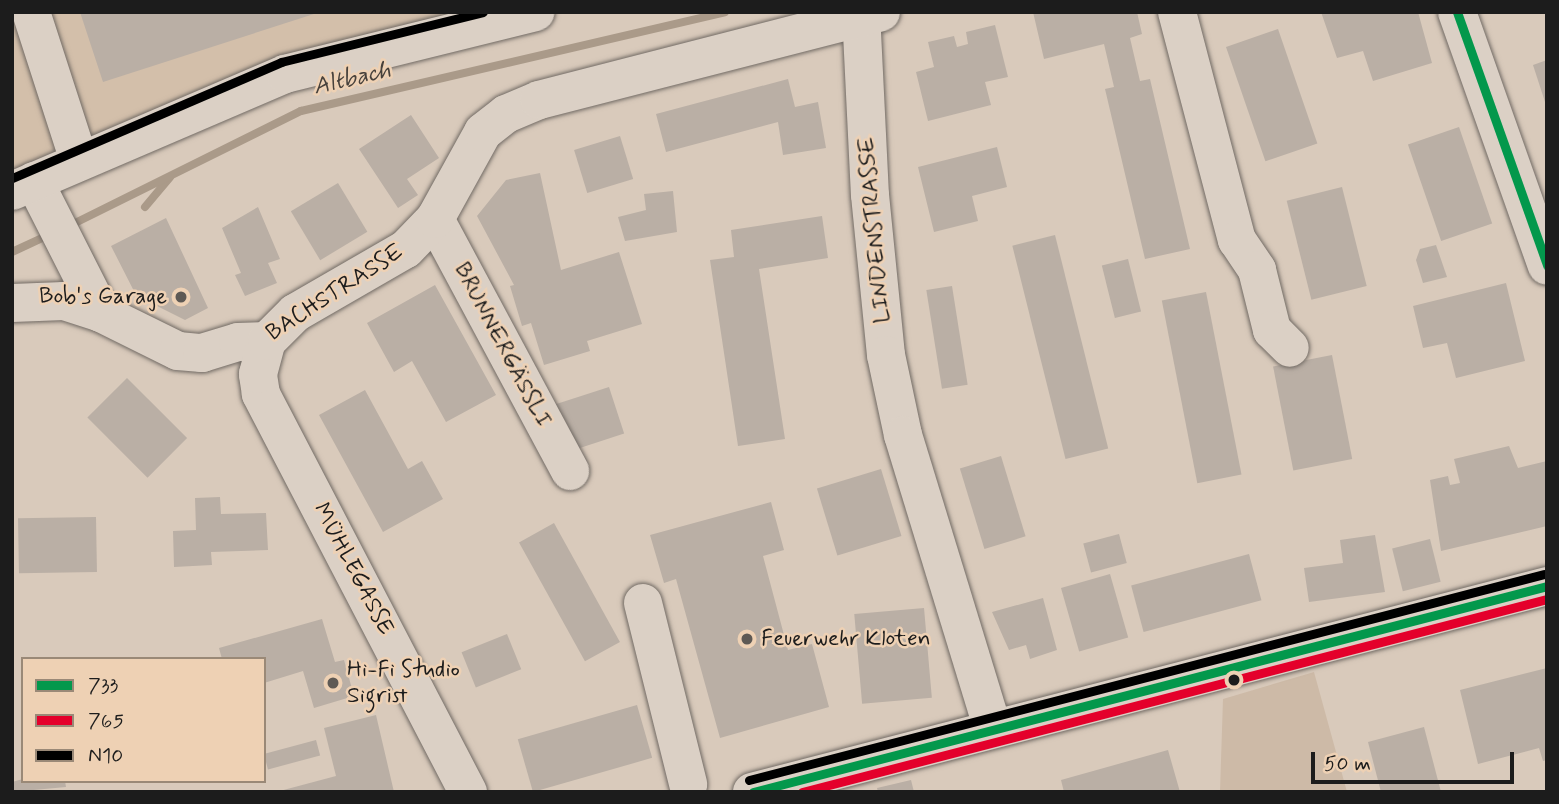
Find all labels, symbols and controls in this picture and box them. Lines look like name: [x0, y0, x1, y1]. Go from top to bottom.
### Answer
water label: Altbach: [310, 56, 394, 102]
street label: LINDENSTRASSE: [853, 136, 897, 324]
street label: BACHSTRASSE: [261, 239, 409, 347]
street label: BRUNNERGÄSSLI: [447, 258, 557, 432]
place label: Bob's Garage: [39, 283, 167, 311]
marker: Bob's Garage: [173, 289, 189, 305]
street label: MÜHLEGASSE: [307, 498, 399, 640]
place label: Feuerwehr Kloten: [761, 625, 928, 653]
marker: Feuerwehr Kloten: [739, 631, 755, 647]
place label: Hi-Fi Studio Sigrist: [347, 656, 461, 710]
legend: [21, 657, 266, 783]
text: 733: [88, 672, 118, 700]
unlabelled marker: [1227, 673, 1241, 687]
marker: Hi-Fi Studio Sigrist: [325, 675, 341, 691]
text: 765: [88, 707, 124, 735]
scale bar: [1314, 738, 1517, 782]
text: N10: [88, 742, 123, 770]
text: 50 m: [1324, 750, 1371, 778]

